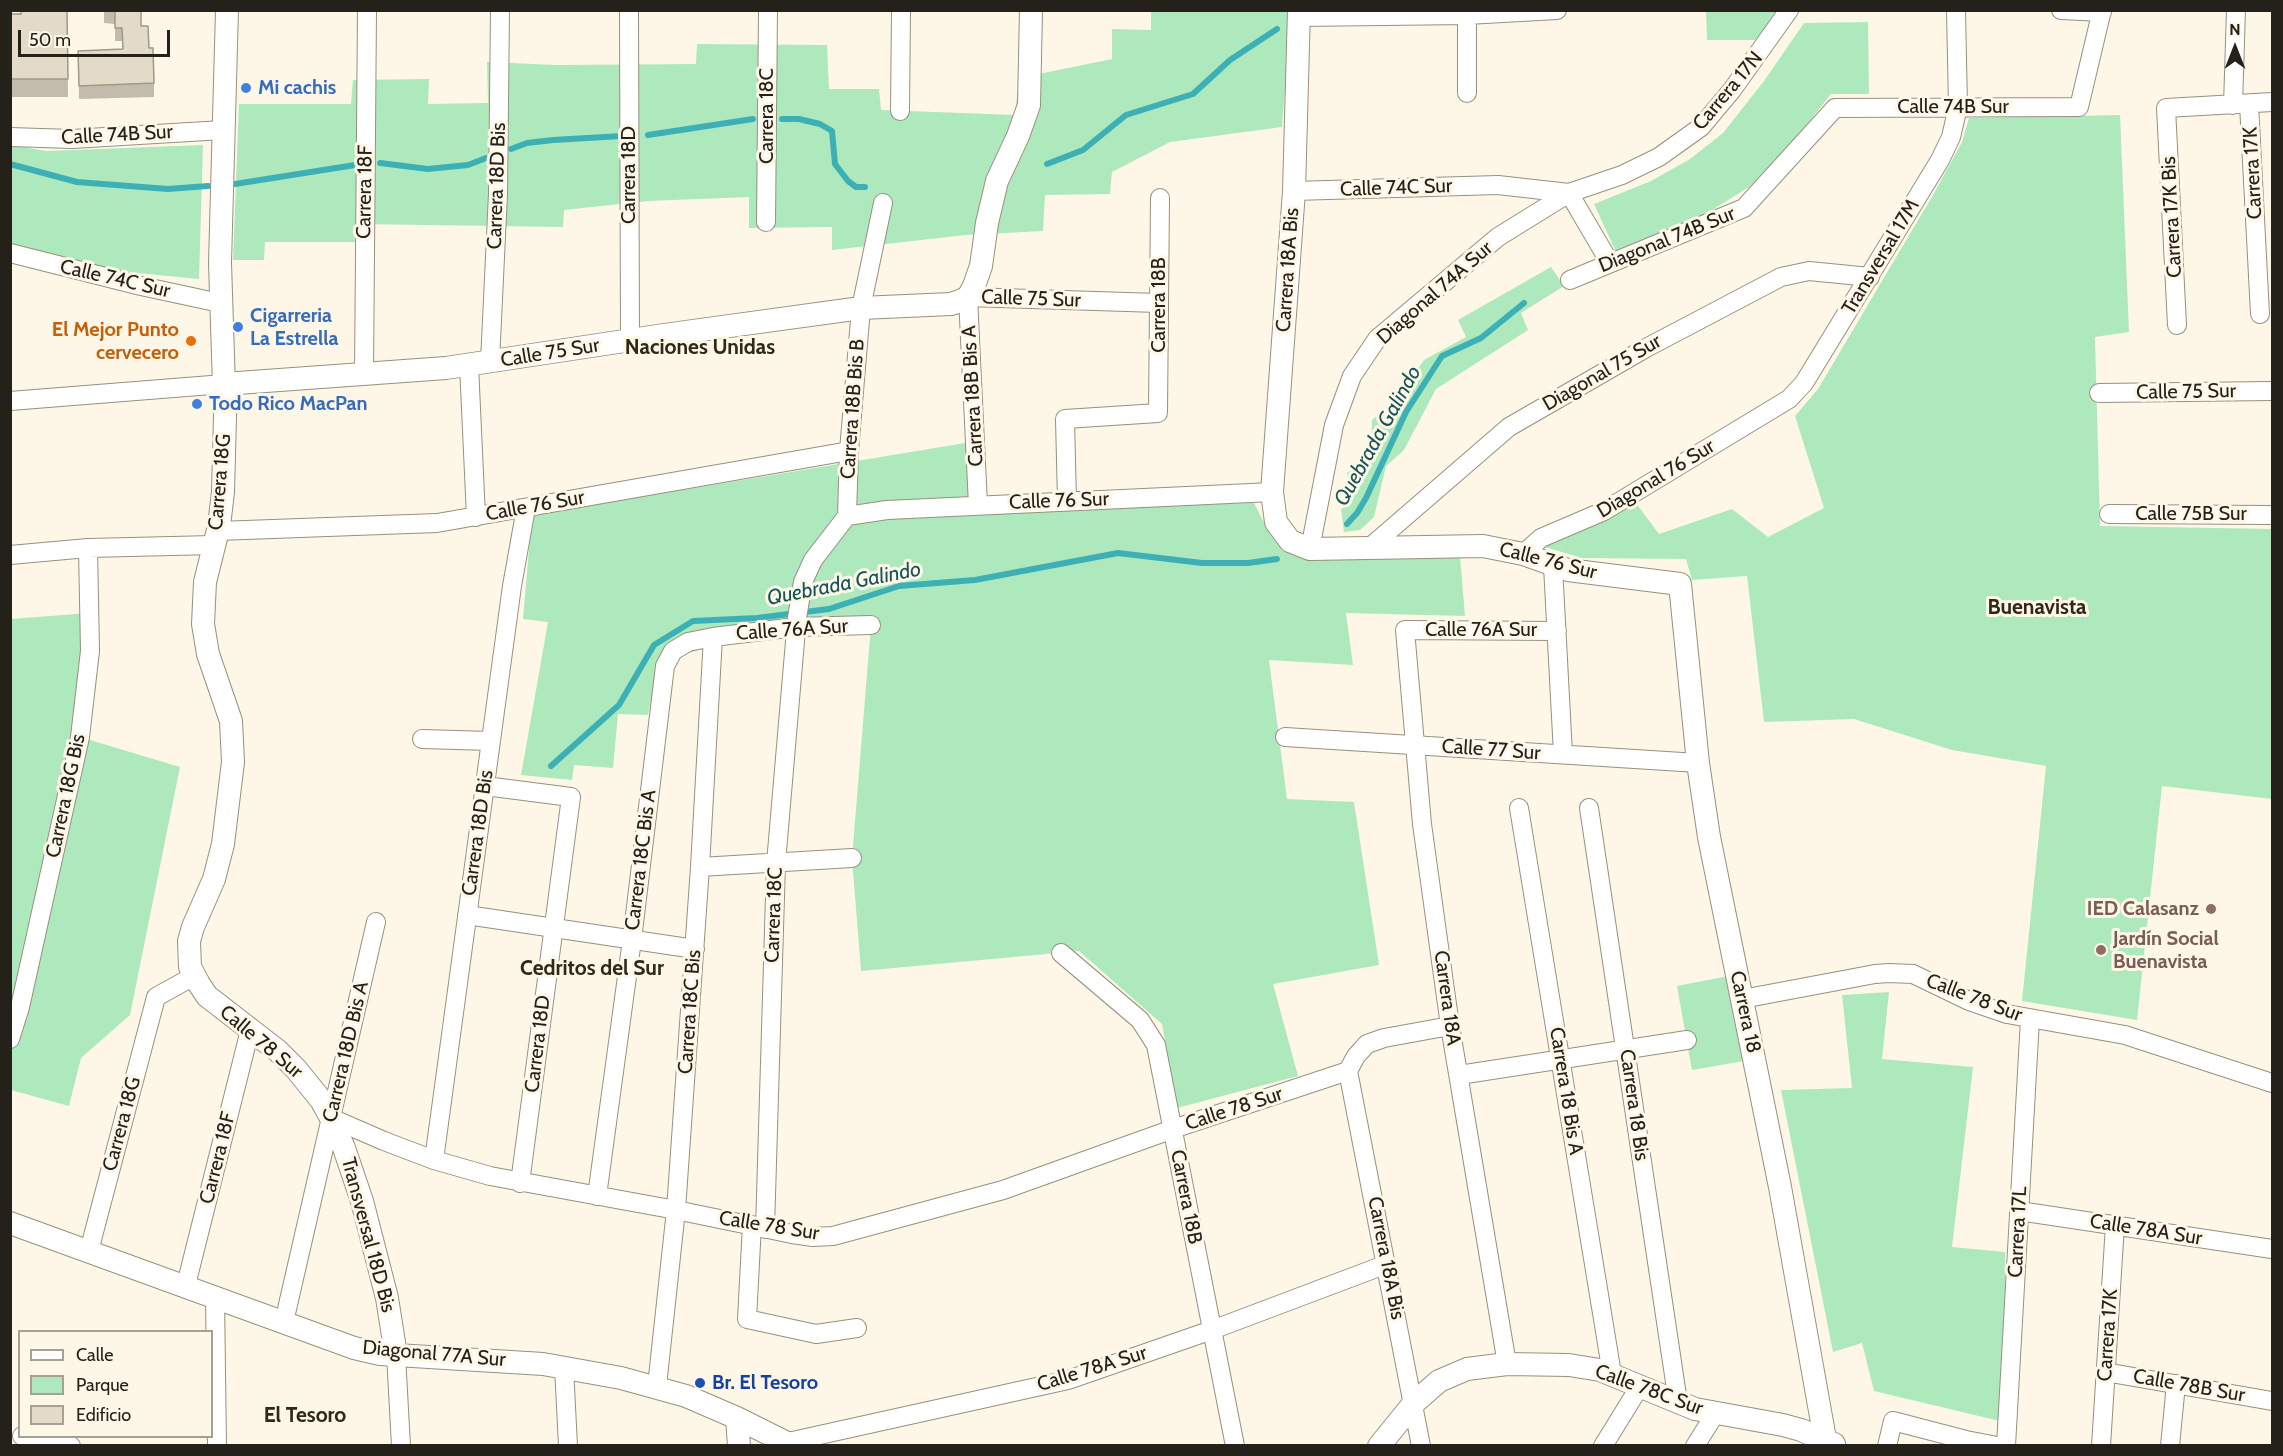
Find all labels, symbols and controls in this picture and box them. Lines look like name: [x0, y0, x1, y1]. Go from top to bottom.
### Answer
scale bar: [21, 18, 172, 56]
north arrow: [2205, 18, 2265, 78]
text: N: [2229, 20, 2241, 39]
text: 50 m: [29, 29, 71, 51]
street label: Carrera 17N: [1688, 47, 1768, 135]
street label: Carrera 18C: [755, 68, 779, 164]
place label: Mi cachis: [258, 76, 336, 100]
marker: Mi cachis: [239, 81, 253, 95]
street label: Calle 74B Sur: [1897, 95, 2009, 119]
street label: Calle 74B Sur: [61, 120, 173, 150]
street label: Carrera 18D Bis: [483, 122, 511, 250]
street label: Carrera 18D: [617, 126, 641, 224]
street label: Carrera 17K: [2239, 126, 2267, 220]
street label: Carrera 18F: [352, 145, 378, 239]
street label: Carrera 17K Bis: [2157, 156, 2187, 278]
street label: Calle 74C Sur: [1340, 174, 1452, 202]
street label: Transversal 17M: [1837, 195, 1925, 319]
street label: Diagonal 74B Sur: [1595, 202, 1739, 278]
street label: Carrera 18A Bis: [1272, 207, 1304, 333]
street label: Diagonal 74A Sur: [1372, 236, 1498, 350]
street label: Calle 74C Sur: [58, 255, 172, 303]
street label: Carrera 18B: [1147, 257, 1171, 353]
street label: Calle 75 Sur: [981, 285, 1081, 313]
place label: Cigarreria La Estrella: [250, 304, 338, 351]
place label: El Mejor Punto cervecero: [52, 318, 179, 365]
marker: Cigarreria La Estrella: [231, 320, 245, 334]
street label: Carrera 18B Bis A: [957, 325, 989, 467]
street label: Diagonal 75 Sur: [1538, 329, 1666, 417]
street label: Calle 75 Sur: [499, 333, 601, 373]
marker: El Mejor Punto cervecero: [184, 334, 198, 348]
district label: Naciones Unidas: [625, 335, 775, 361]
street label: Carrera 18B Bis B: [836, 338, 870, 480]
water label: Quebrada Galindo: [1329, 362, 1427, 510]
street label: Calle 75 Sur: [2136, 379, 2236, 405]
place label: Todo Rico MacPan: [209, 392, 368, 416]
marker: Todo Rico MacPan: [190, 397, 204, 411]
street label: Carrera 18G: [204, 433, 236, 531]
street label: Diagonal 76 Sur: [1593, 434, 1719, 524]
street label: Calle 76 Sur: [484, 486, 586, 526]
street label: Calle 76 Sur: [1009, 487, 1109, 515]
street label: Calle 75B Sur: [2135, 502, 2247, 526]
street label: Calle 76 Sur: [1497, 537, 1599, 585]
water label: Quebrada Galindo: [765, 557, 923, 611]
district label: Buenavista: [1987, 595, 2087, 621]
street label: Calle 76A Sur: [735, 614, 849, 646]
street label: Calle 76A Sur: [1425, 618, 1537, 642]
street label: Carrera 18G Bis: [41, 732, 91, 860]
street label: Calle 77 Sur: [1441, 735, 1541, 765]
street label: Carrera 18D Bis: [457, 769, 499, 897]
street label: Carrera 18C Bis A: [620, 788, 662, 932]
street label: Carrera 18C: [760, 867, 788, 963]
place label: IED Calasanz: [2087, 897, 2199, 921]
marker: IED Calasanz: [2204, 902, 2218, 916]
place label: Jardín Social Buenavista: [2113, 927, 2219, 974]
marker: Jardín Social Buenavista: [2094, 943, 2108, 957]
street label: Carrera 18C Bis: [674, 949, 706, 1075]
street label: Carrera 18A: [1428, 949, 1466, 1047]
district label: Cedritos del Sur: [520, 956, 664, 982]
street label: Carrera 18: [1725, 969, 1765, 1055]
street label: Calle 78 Sur: [1923, 969, 2025, 1027]
street label: Carrera 18D Bis A: [318, 979, 374, 1125]
street label: Carrera 18D: [520, 994, 556, 1094]
street label: Calle 78 Sur: [215, 1000, 307, 1084]
street label: Carrera 18 Bis A: [1544, 1025, 1588, 1157]
street label: Carrera 18 Bis: [1614, 1048, 1654, 1162]
street label: Carrera 18G: [98, 1074, 146, 1174]
street label: Calle 78 Sur: [1182, 1082, 1286, 1136]
street label: Carrera 18F: [195, 1110, 241, 1206]
street label: Carrera 18B: [1165, 1148, 1207, 1246]
street label: Transversal 18D Bis: [336, 1155, 400, 1315]
street label: Carrera 17L: [2004, 1186, 2032, 1278]
street label: Carrera 18A Bis: [1362, 1195, 1410, 1321]
street label: Calle 78 Sur: [717, 1206, 821, 1246]
street label: Calle 78A Sur: [2088, 1209, 2204, 1251]
street label: Carrera 17K: [2093, 1288, 2123, 1382]
legend: [18, 1330, 213, 1438]
street label: Diagonal 77A Sur: [361, 1336, 507, 1372]
street label: Calle 78A Sur: [1034, 1341, 1150, 1397]
text: Calle: [76, 1344, 113, 1366]
street label: Calle 78C Sur: [1592, 1359, 1706, 1421]
street label: Calle 78B Sur: [2131, 1364, 2247, 1408]
place label: Br. El Tesoro: [712, 1371, 818, 1395]
text: Parque: [76, 1374, 129, 1396]
marker: Br. El Tesoro: [693, 1376, 707, 1390]
district label: El Tesoro: [264, 1403, 346, 1429]
text: Edificio: [76, 1404, 131, 1426]

